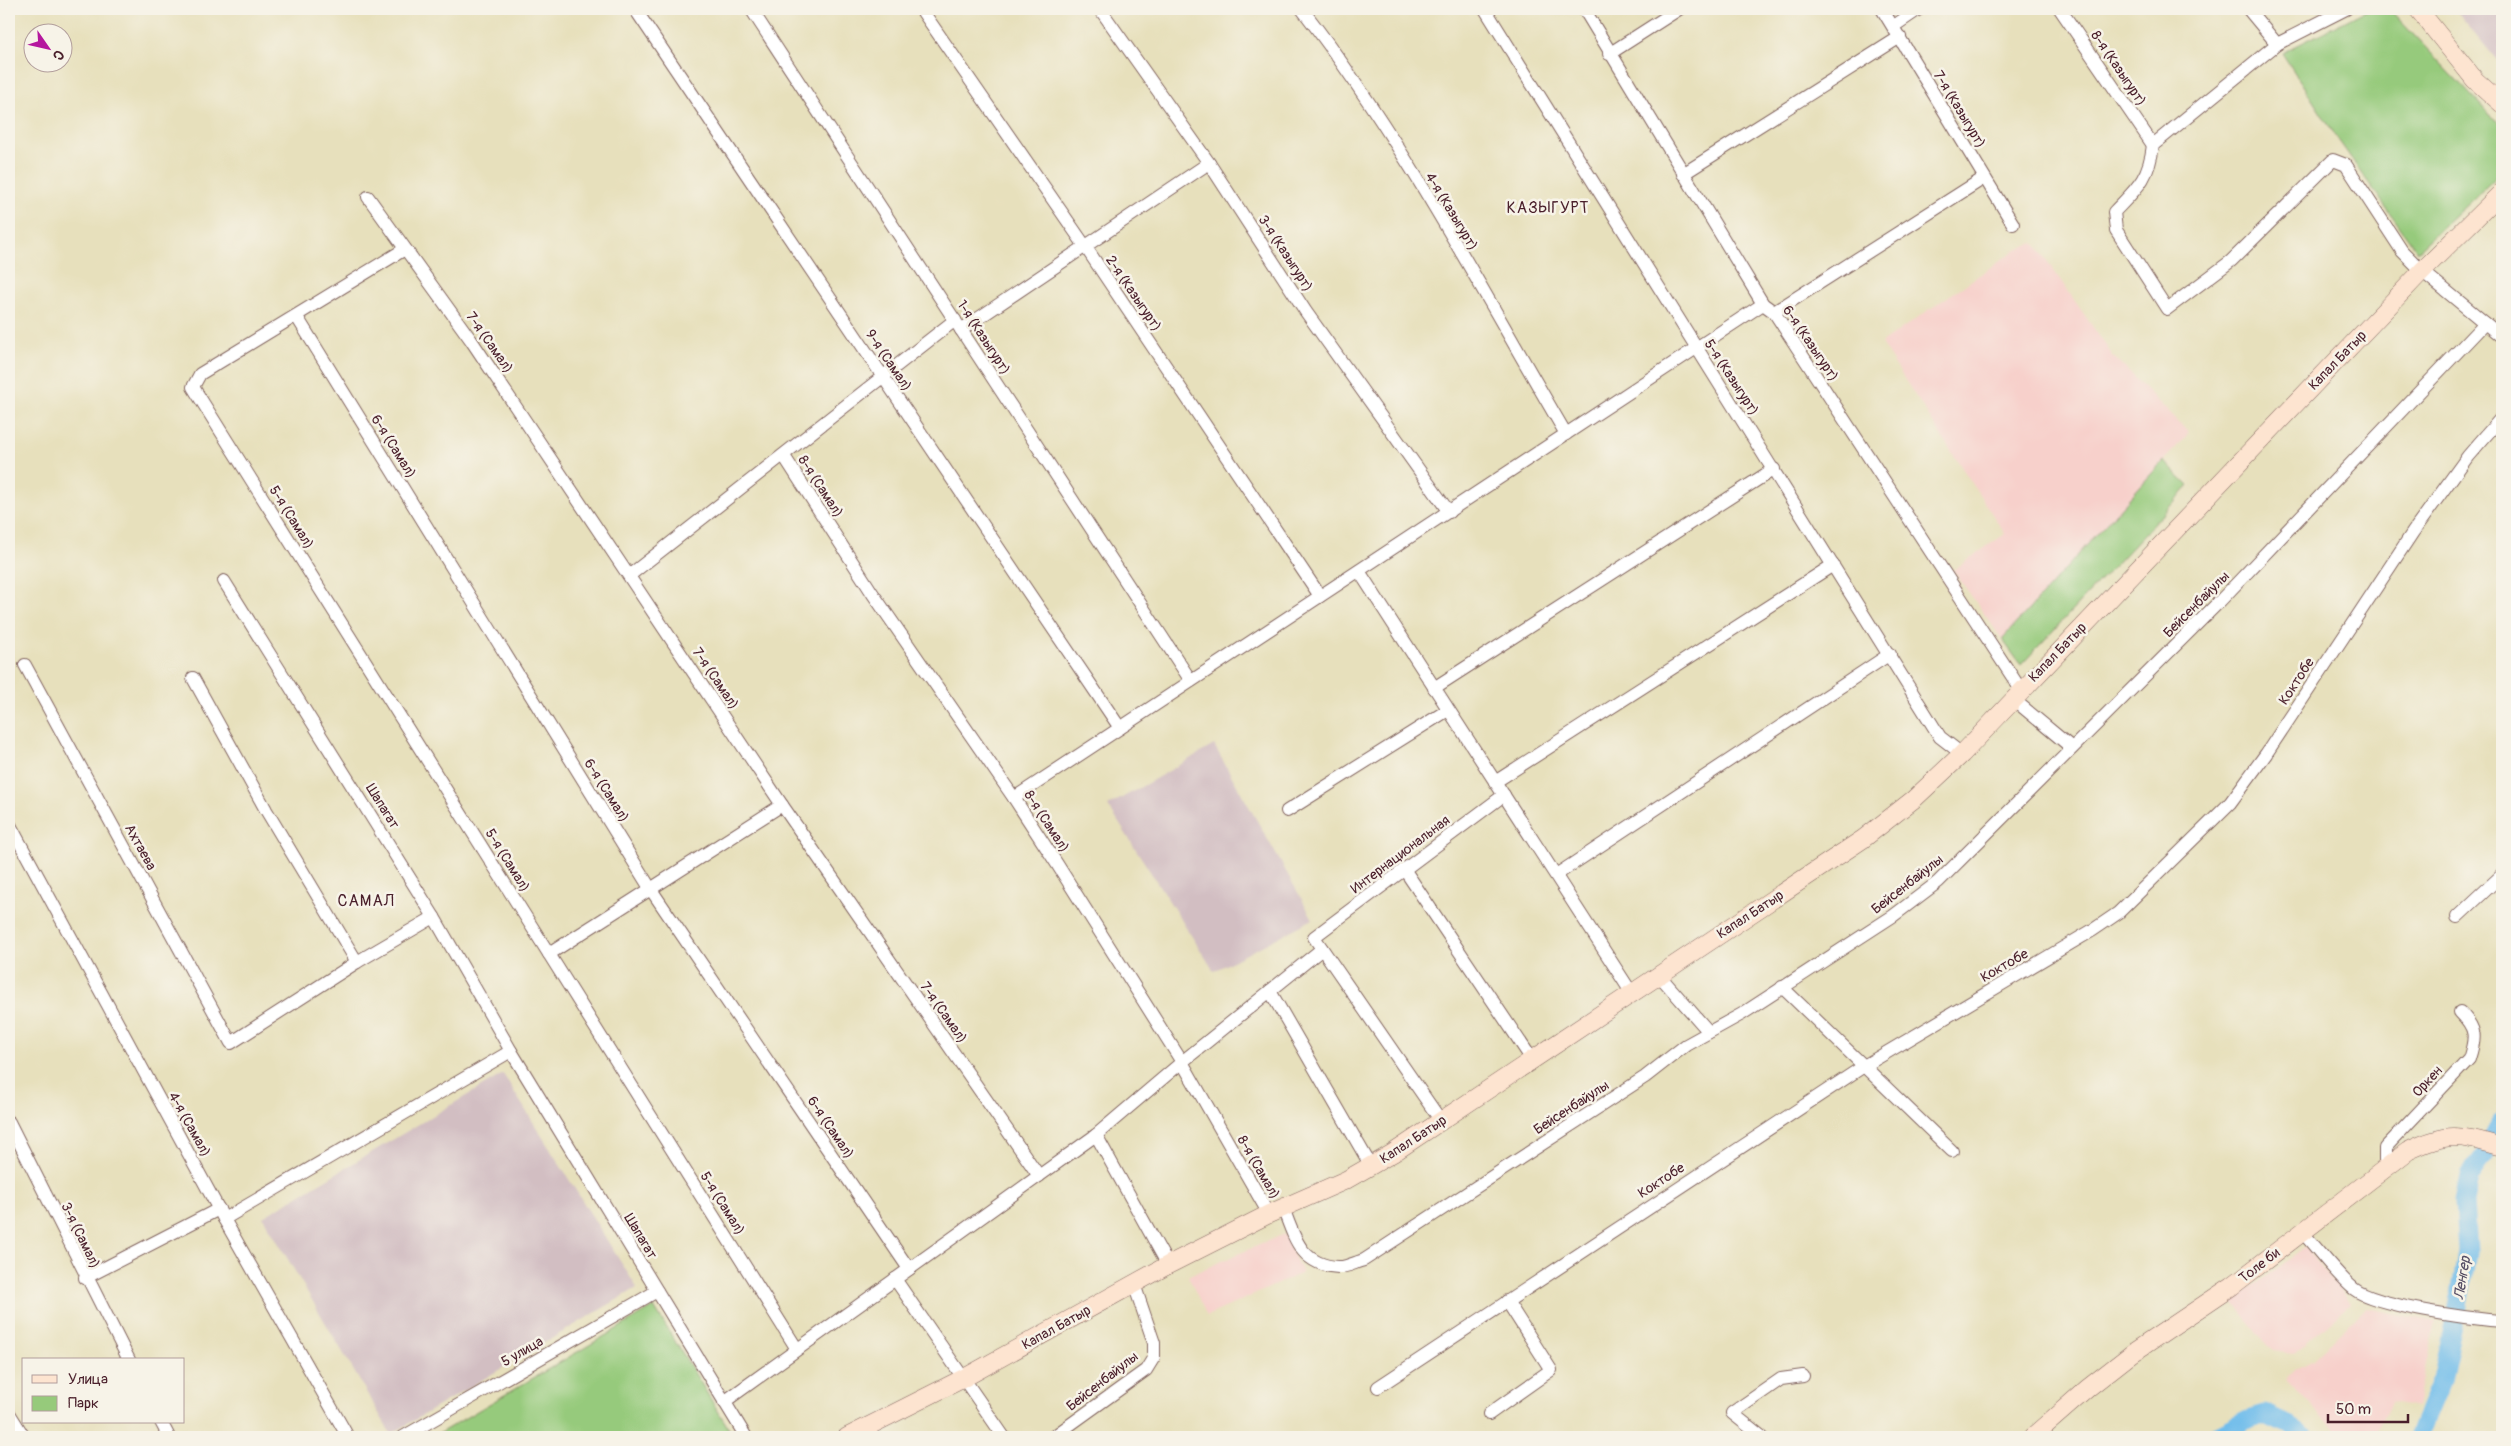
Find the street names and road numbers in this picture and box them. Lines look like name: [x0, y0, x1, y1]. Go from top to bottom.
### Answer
street label: 8-я (Казыгурт): [2087, 28, 2150, 109]
street label: 7-я (Казыгурт): [1930, 68, 1989, 151]
street label: 4-я (Казыгурт): [1422, 169, 1481, 253]
street label: 3-я (Казыгурт): [1255, 212, 1317, 295]
street label: 2-я (Казыгурт): [1102, 252, 1165, 334]
street label: 1-я (Казыгурт): [953, 297, 1014, 378]
street label: 6-я (Казыгурт): [1779, 302, 1842, 384]
street label: 7-я (Самал): [462, 308, 517, 376]
street label: 9-я (Самал): [862, 326, 915, 394]
street label: Капал Батыр: [2305, 327, 2370, 394]
street label: 5-я (Казыгурт): [1701, 336, 1762, 418]
street label: 6-я (Самал): [367, 412, 420, 481]
street label: 8-я (Самал): [794, 452, 847, 520]
street label: 5-я (Самал): [266, 483, 318, 552]
street label: Бейсенбайулы: [2160, 568, 2233, 641]
street label: Капал Батыр: [2025, 619, 2090, 686]
street label: 7-я (Самал): [689, 644, 742, 712]
street label: Коктобе: [2275, 655, 2318, 708]
street label: 6-я (Самал): [580, 756, 633, 825]
street label: Шапагат: [362, 781, 403, 832]
street label: 8-я (Самал): [1020, 787, 1073, 855]
street label: Интернациональная: [1348, 812, 1453, 897]
street label: Ахтаева: [121, 821, 160, 873]
street label: 5-я (Самал): [482, 826, 534, 895]
street label: Бейсенбайулы: [1868, 851, 1947, 918]
street label: Капал Батыр: [1714, 886, 1787, 942]
street label: Коктобе: [1977, 945, 2031, 986]
street label: 7-я (Самал): [916, 978, 971, 1046]
street label: Оркен: [2409, 1062, 2446, 1101]
street label: Бейсенбайулы: [1530, 1077, 1612, 1138]
street label: 4-я (Самал): [165, 1089, 214, 1160]
street label: 6-я (Самал): [804, 1093, 858, 1162]
street label: Капал Батыр: [1377, 1111, 1450, 1167]
street label: 8-я (Самал): [1234, 1133, 1283, 1202]
street label: Коктобе: [1635, 1159, 1688, 1202]
street label: 5-я (Самал): [697, 1169, 749, 1238]
street label: 3-я (Самал): [57, 1200, 104, 1271]
street label: Шапагат: [620, 1210, 661, 1262]
street label: Толе би: [2236, 1244, 2283, 1287]
street label: Капал Батыр: [1019, 1301, 1094, 1353]
street label: 5 улица: [498, 1333, 546, 1370]
street label: Бейсенбайулы: [1063, 1348, 1142, 1415]

